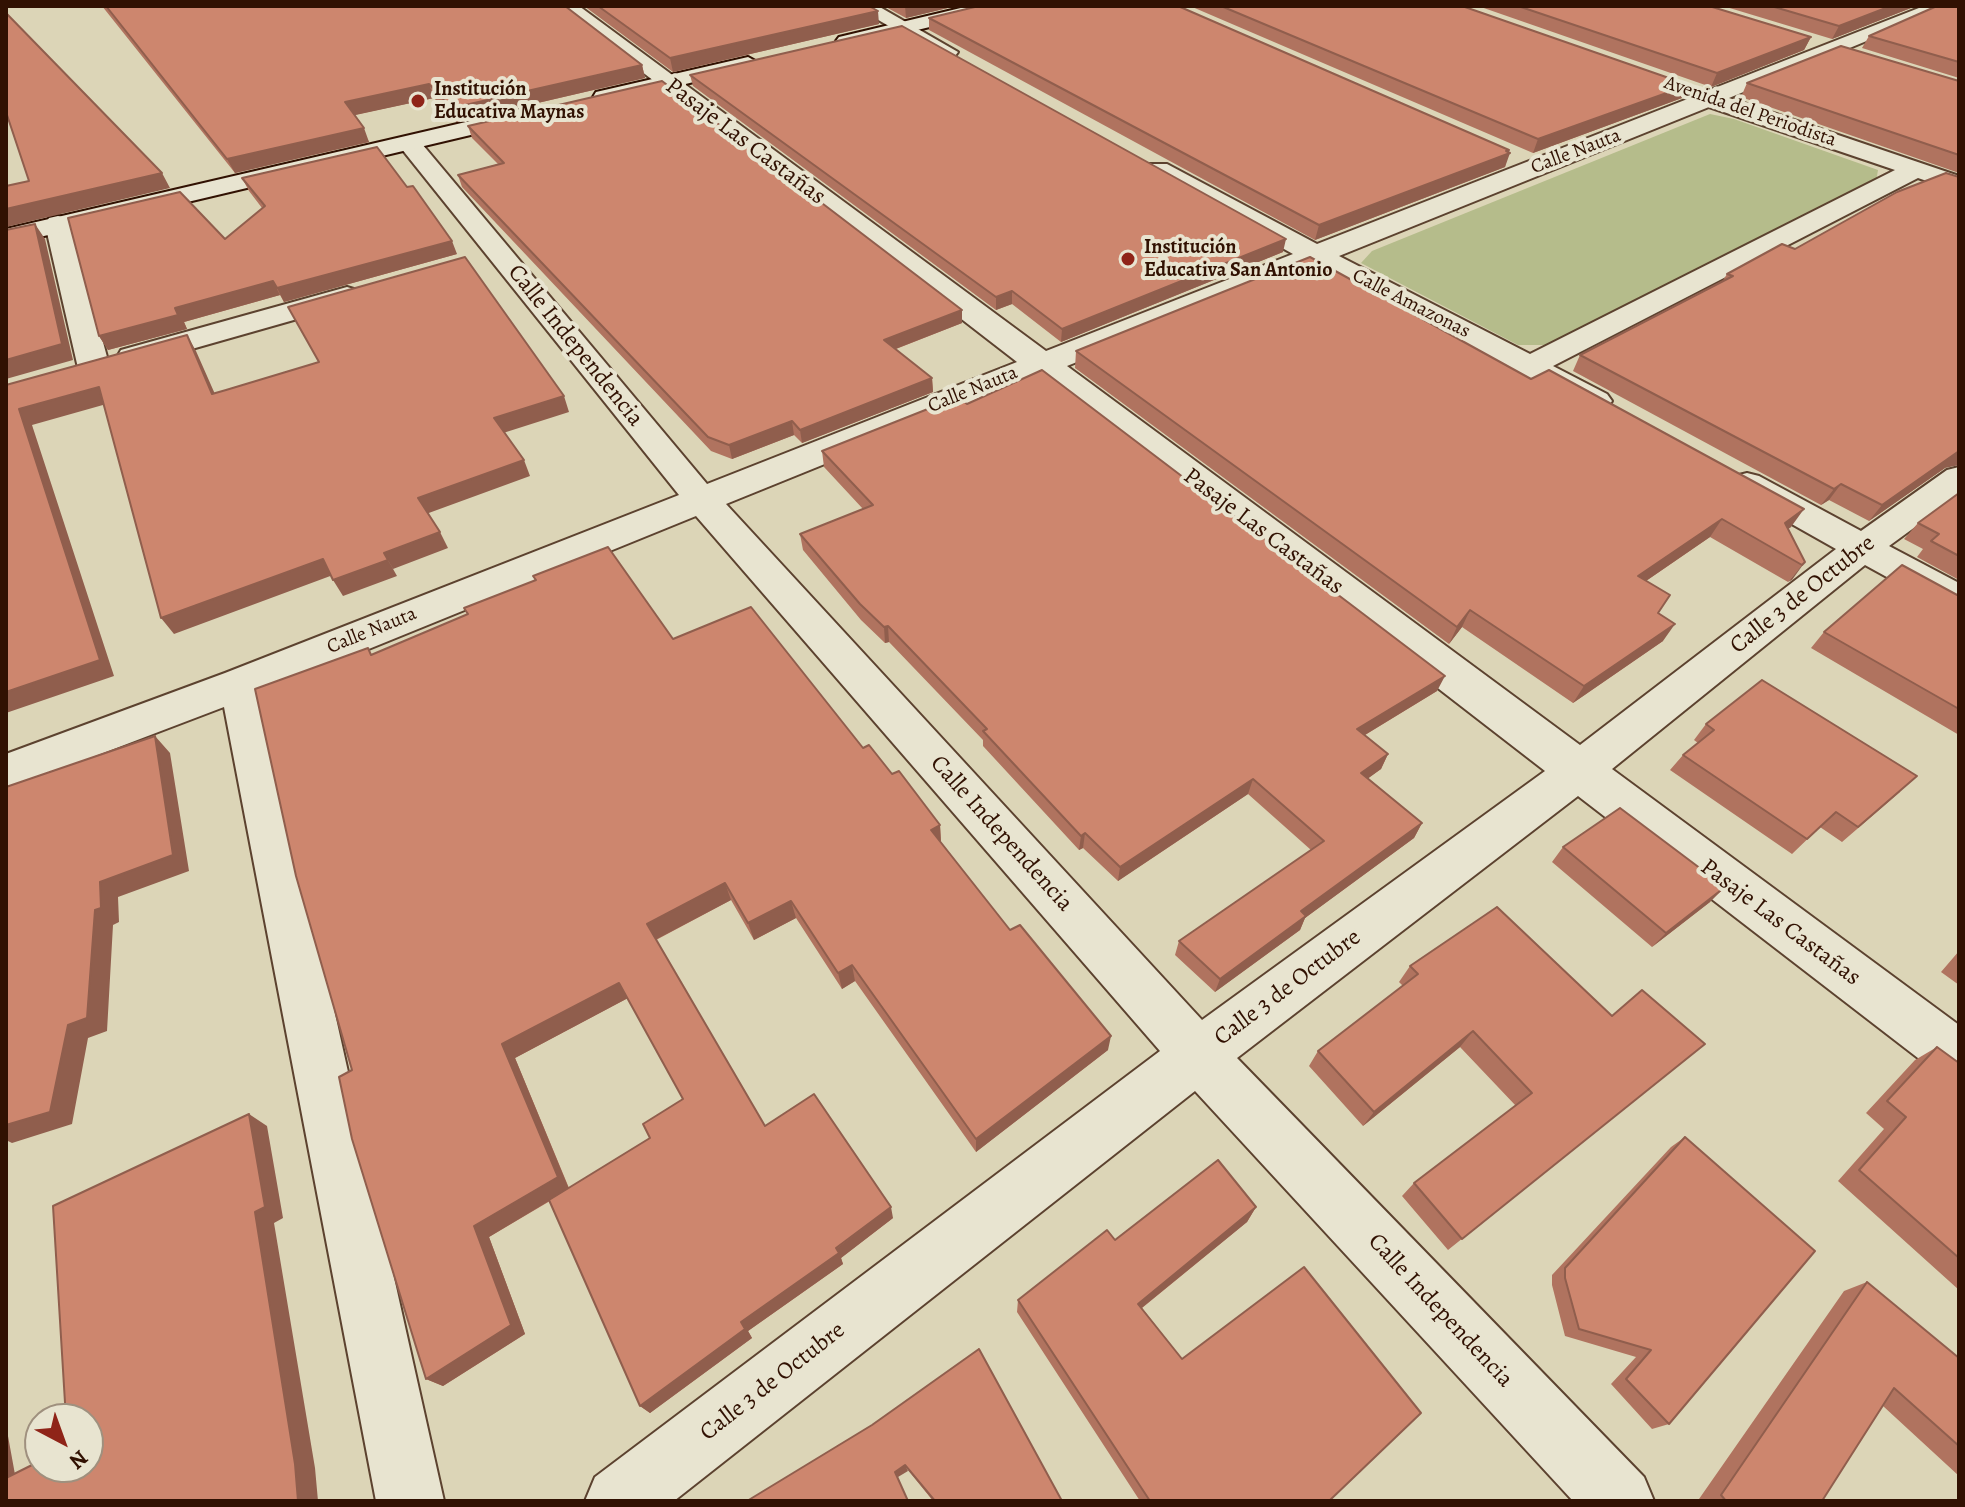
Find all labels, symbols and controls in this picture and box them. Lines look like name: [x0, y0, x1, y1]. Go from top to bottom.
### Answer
street label: Avenida del Periodista: [1661, 71, 1839, 153]
street label: Pasaje Las Castañas: [659, 72, 831, 212]
place label: Institución Educativa Maynas: [434, 78, 584, 125]
marker: Institución Educativa Maynas: [409, 92, 427, 110]
street label: Calle Nauta: [1528, 124, 1624, 180]
place label: Institución Educativa San Antonio: [1144, 236, 1333, 283]
marker: Institución Educativa San Antonio: [1119, 250, 1137, 268]
street label: Calle Independencia: [501, 259, 649, 433]
street label: Calle Amazonas: [1348, 264, 1474, 344]
street label: Calle Nauta: [925, 361, 1021, 419]
street label: Pasaje Las Castañas: [1177, 462, 1349, 602]
street label: Calle 3 de Octubre: [1725, 529, 1881, 661]
street label: Calle Nauta: [324, 602, 420, 660]
street label: Calle Independencia: [923, 750, 1079, 918]
street label: Pasaje Las Castañas: [1694, 853, 1866, 993]
street label: Calle 3 de Octubre: [1209, 923, 1367, 1053]
street label: Calle Independencia: [1361, 1228, 1519, 1394]
street label: Calle 3 de Octubre: [695, 1316, 851, 1448]
north arrow: [24, 1403, 104, 1483]
text: N: [63, 1443, 94, 1476]

